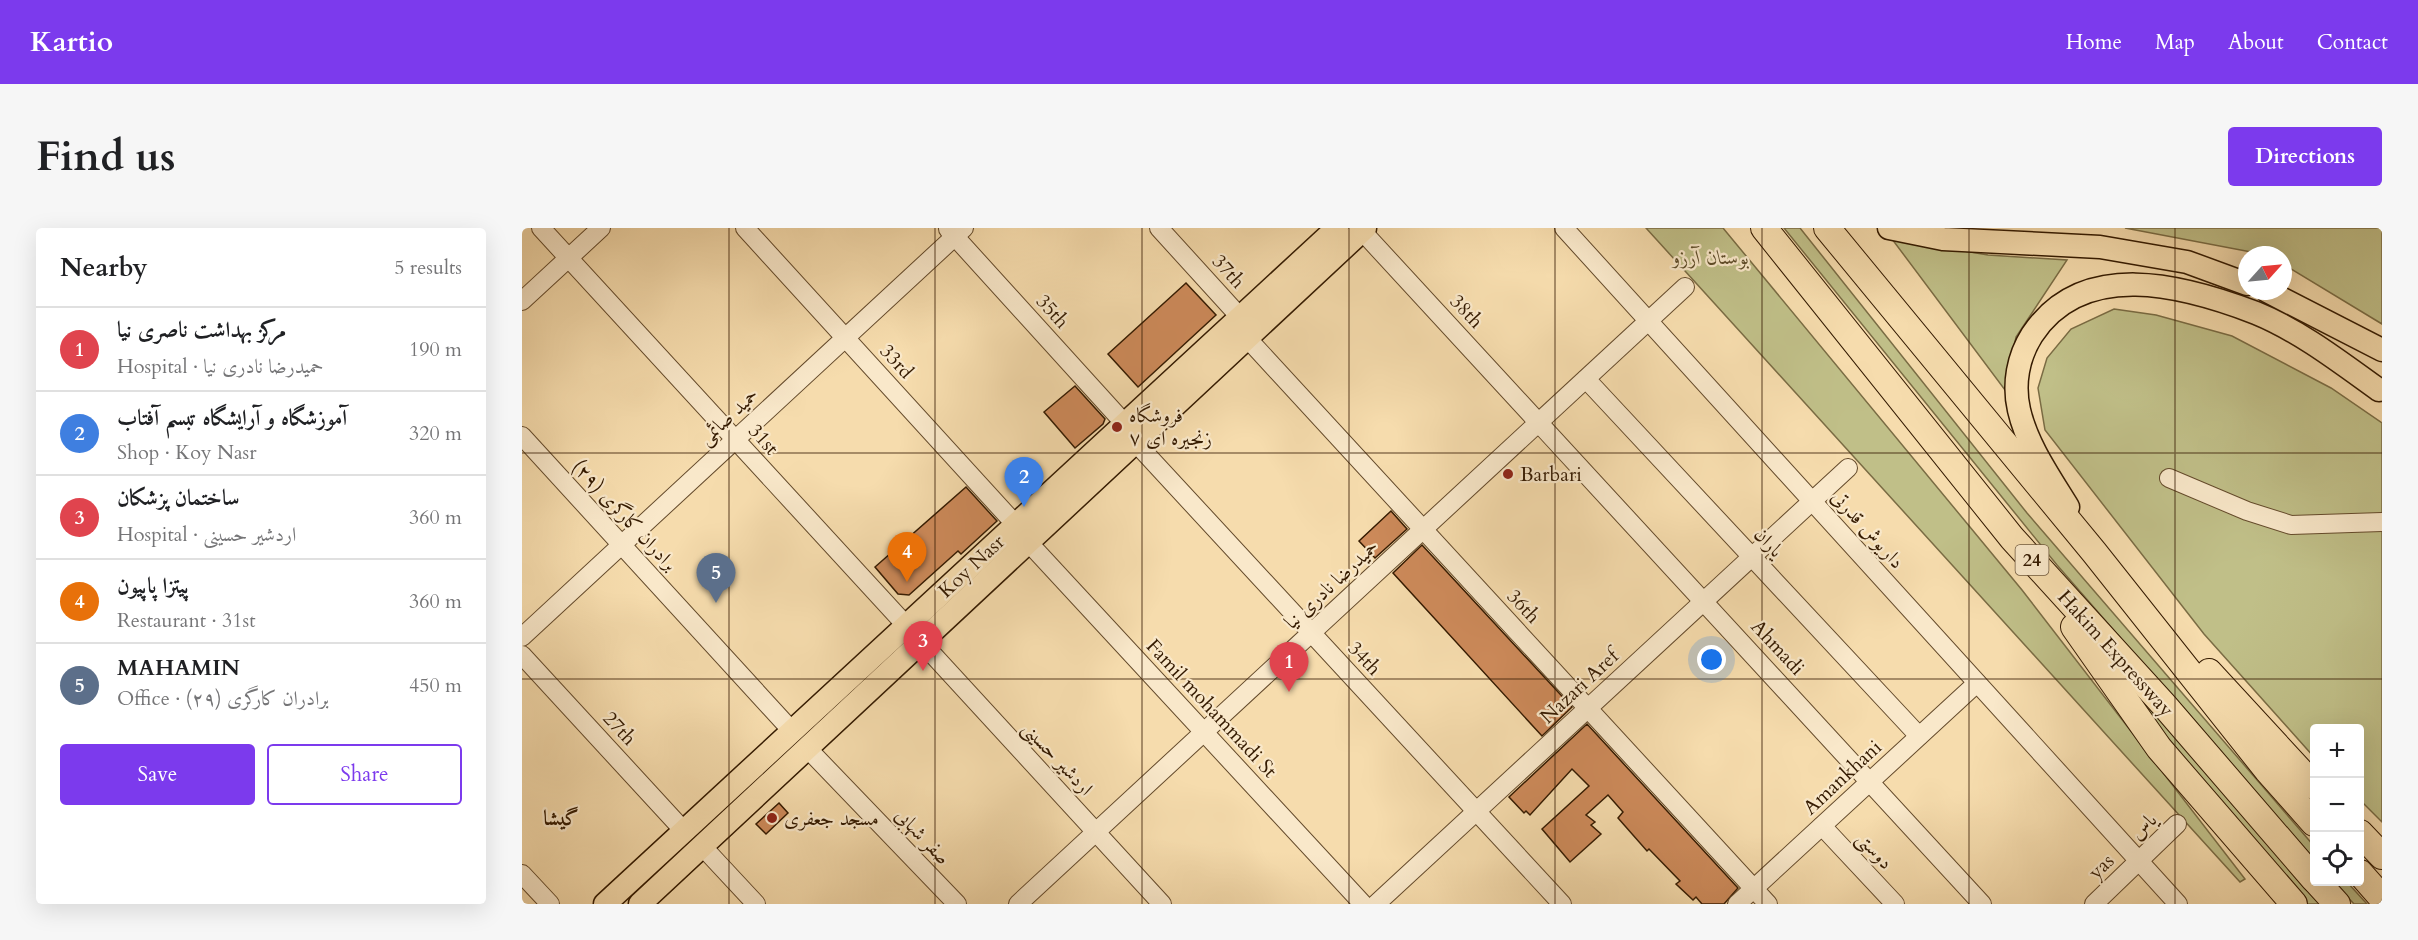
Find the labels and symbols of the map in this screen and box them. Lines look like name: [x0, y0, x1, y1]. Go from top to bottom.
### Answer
park label: بوستان آرزو: [1671, 244, 1750, 271]
north arrow: [2238, 246, 2292, 300]
street label: 37th: [1206, 248, 1251, 294]
street label: 35th: [1030, 288, 1075, 334]
street label: 38th: [1444, 288, 1489, 334]
street label: 33rd: [874, 338, 920, 385]
street label: حمید صائمی: [692, 382, 764, 451]
place label: فروشگاه زنجیره ای ۷: [1129, 402, 1212, 452]
street label: 31st: [742, 418, 785, 461]
marker: فروشگاه زنجیره ای ۷: [1110, 420, 1124, 434]
street label: برادران کارگری (۲۹): [566, 454, 684, 577]
pin: 2: [1004, 458, 1044, 507]
place label: Barbari: [1520, 461, 1582, 488]
marker: Barbari: [1501, 467, 1515, 481]
street label: داریوش قدرتی: [1825, 484, 1910, 575]
street label: یاران: [1748, 521, 1790, 564]
street label: Koy Nasr: [932, 528, 1011, 604]
pin: 4: [888, 532, 926, 582]
street label: حمیدرضا نادری نیا: [1278, 533, 1385, 635]
road number: 24: [2016, 545, 2048, 575]
pin: 5: [696, 554, 736, 603]
street label: 36th: [1501, 583, 1546, 629]
street label: Hakim Expressway: [2051, 584, 2180, 723]
street label: Ahmadi: [1745, 614, 1811, 681]
pin: 3: [904, 622, 942, 671]
street label: Famil mohammadi St: [1140, 633, 1284, 784]
street label: 34th: [1342, 635, 1387, 681]
street label: Nazari Aref: [1534, 641, 1627, 730]
pin: 1: [1270, 642, 1308, 692]
your location: [1697, 645, 1726, 674]
street label: 27th: [597, 705, 642, 751]
street label: اردشیر حسینی: [1015, 715, 1099, 802]
street label: Amankhani: [1797, 734, 1888, 821]
street label: صفر شهابی: [888, 802, 956, 871]
district label: گیشا: [543, 804, 579, 833]
place label: مسجد جعفری: [784, 805, 879, 832]
street label: یاس: [2124, 806, 2164, 846]
marker: مسجد جعفری: [765, 811, 779, 825]
street label: دوستی: [1849, 825, 1899, 876]
street label: yas: [2082, 848, 2120, 886]

